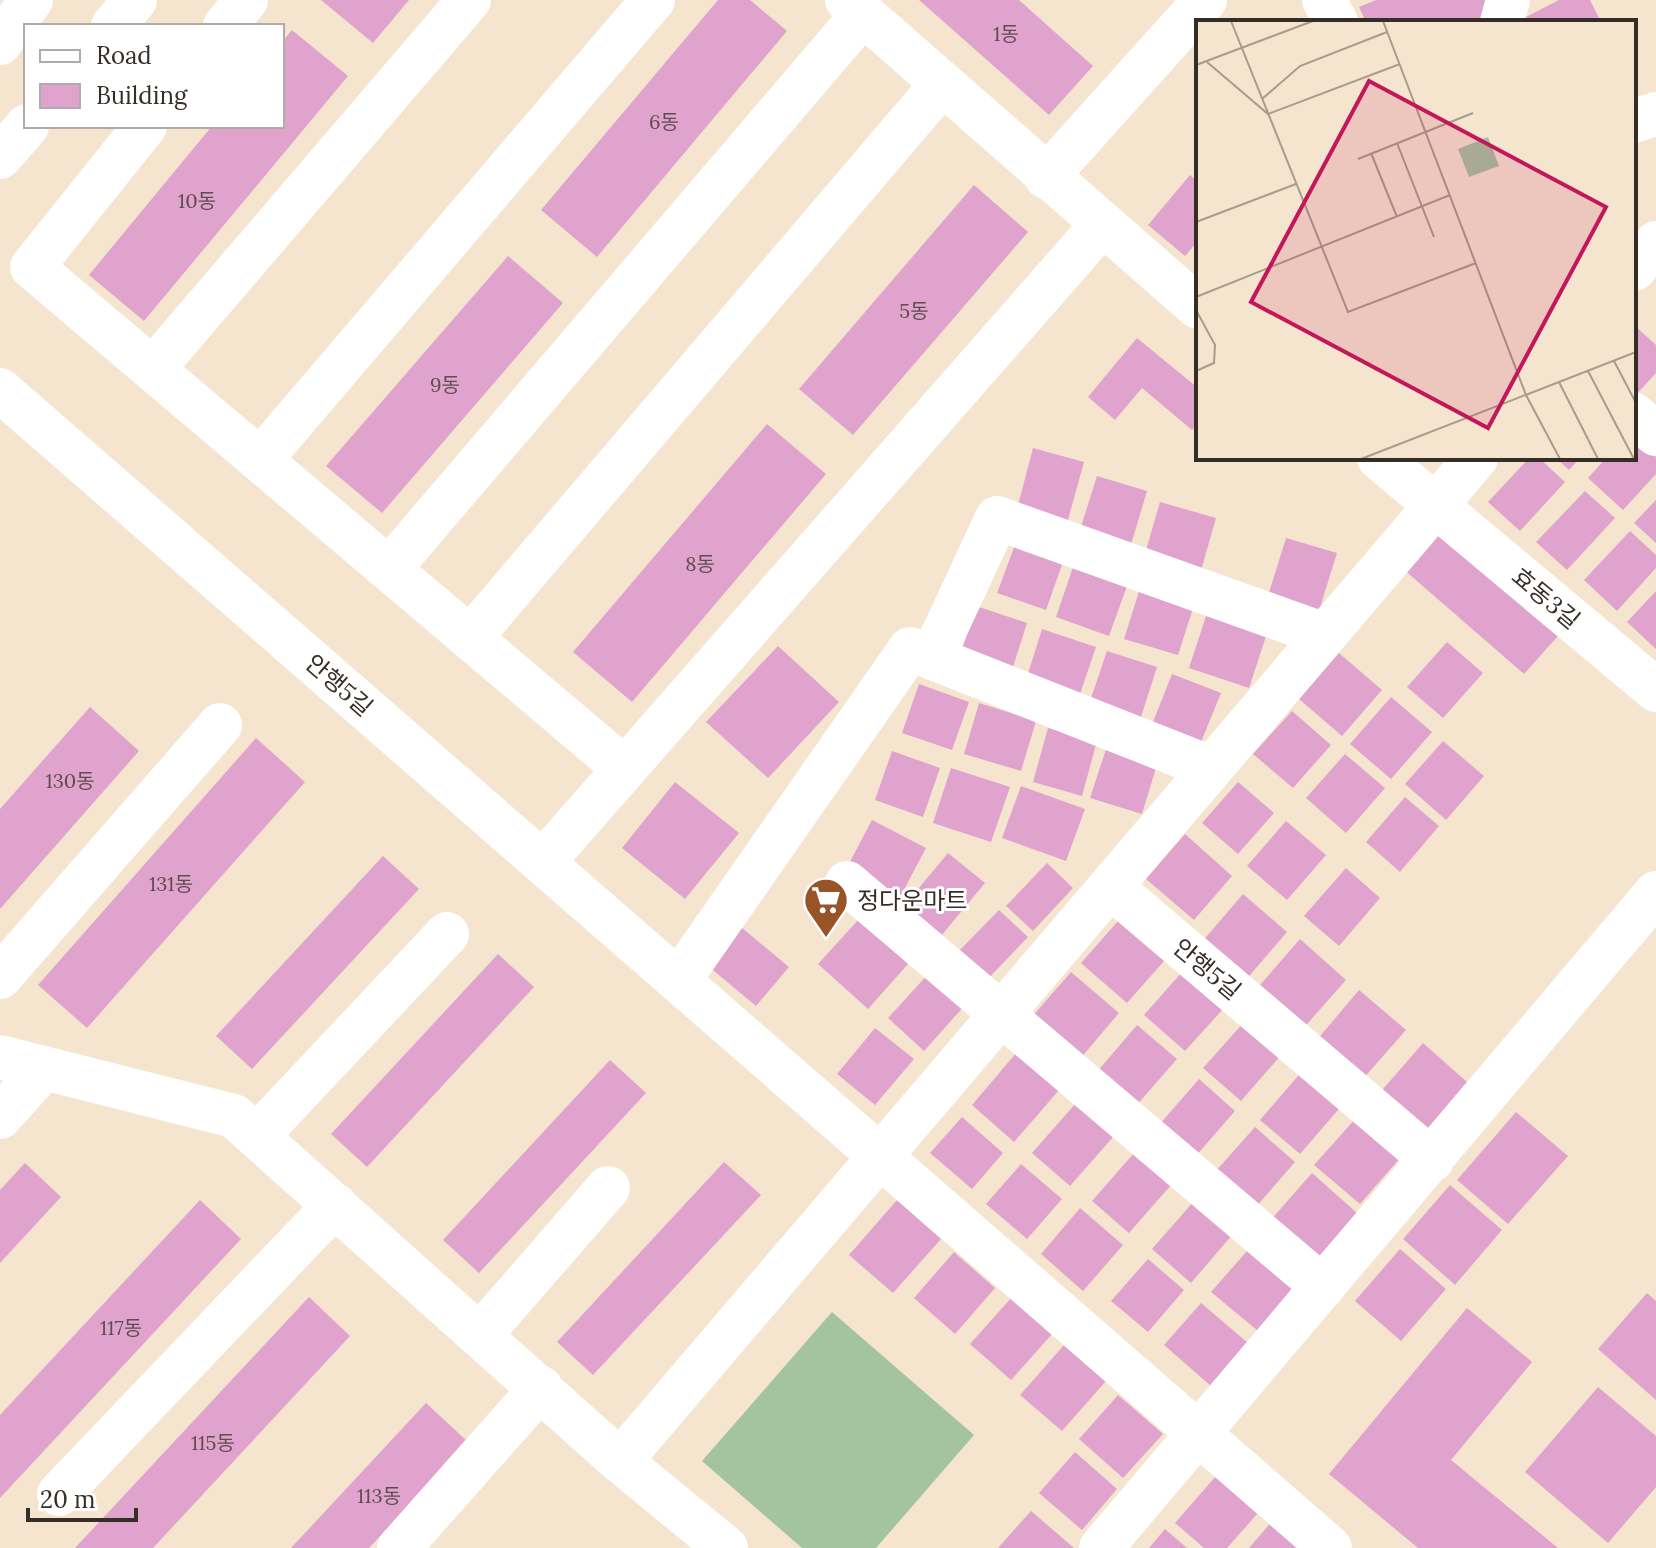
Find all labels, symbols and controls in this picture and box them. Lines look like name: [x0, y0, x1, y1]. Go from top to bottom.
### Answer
inset map: [1196, 20, 1636, 460]
house number: 1동: [993, 21, 1019, 46]
legend: [24, 24, 284, 128]
text: Road: [96, 40, 152, 71]
text: Building: [96, 80, 188, 111]
house number: 6동: [649, 109, 679, 134]
house number: 10동: [178, 188, 216, 213]
house number: 5동: [899, 298, 929, 323]
house number: 9동: [430, 372, 460, 397]
house number: 8동: [685, 551, 715, 576]
street label: 효동3길: [1506, 561, 1586, 635]
street label: 안행5길: [299, 647, 379, 723]
house number: 130동: [45, 768, 95, 793]
house number: 131동: [149, 871, 193, 896]
supermarket icon: 정다운마트: [802, 876, 850, 939]
place label: 정다운마트: [857, 885, 967, 916]
street label: 안행5길: [1167, 932, 1247, 1006]
house number: 117동: [100, 1315, 142, 1340]
house number: 115동: [191, 1430, 235, 1455]
scale bar: [28, 1472, 136, 1522]
house number: 113동: [357, 1483, 401, 1508]
text: 20 m: [40, 1484, 96, 1515]

